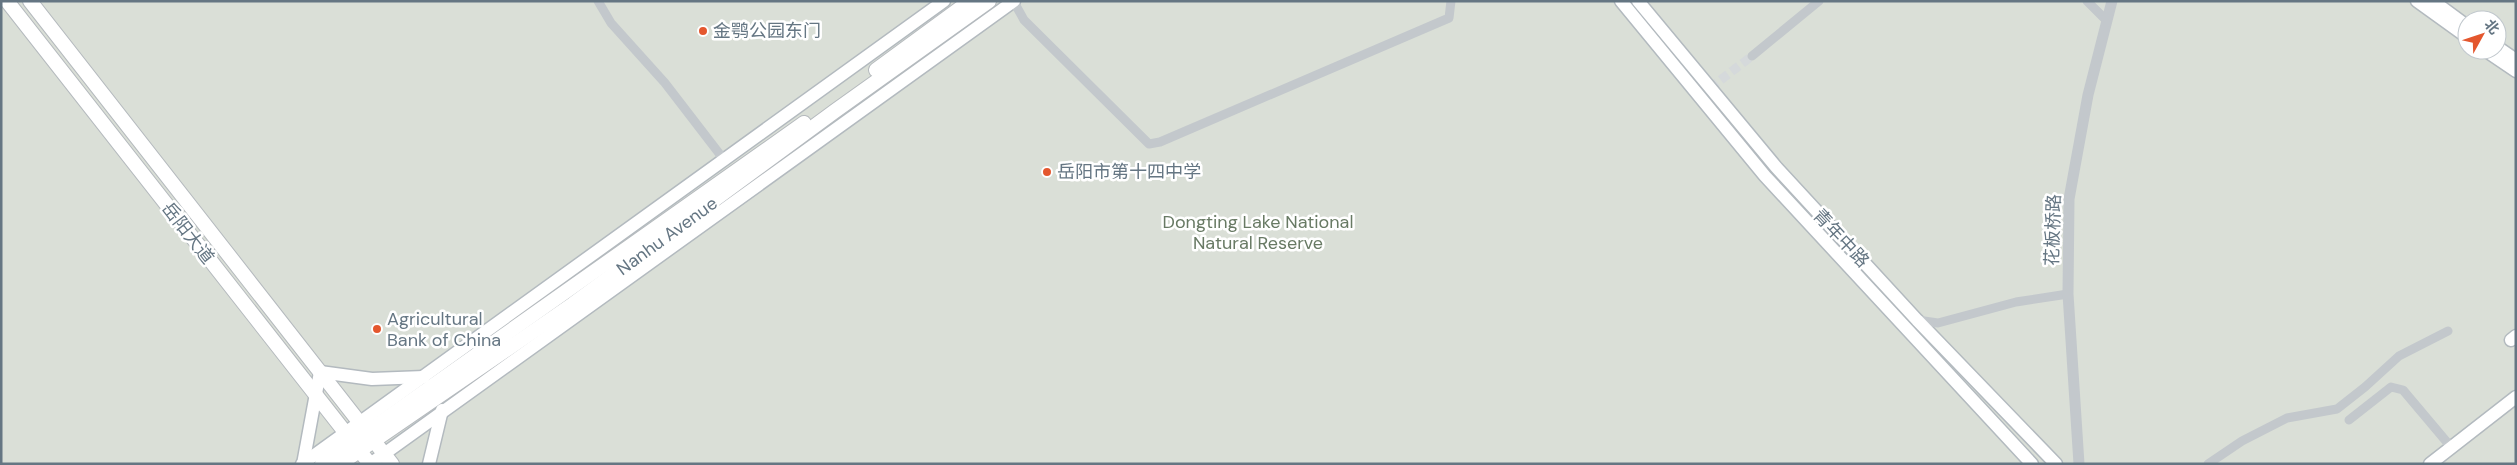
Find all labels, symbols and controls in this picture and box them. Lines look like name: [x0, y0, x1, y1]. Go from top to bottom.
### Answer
north arrow: [2457, 10, 2507, 60]
text: 北: [2481, 15, 2503, 38]
place label: 金鹗公园东门: [713, 19, 821, 43]
marker: 金鹗公园东门: [697, 25, 709, 37]
place label: 岳阳市第十四中学: [1057, 160, 1201, 184]
marker: 岳阳市第十四中学: [1041, 166, 1053, 178]
street label: Nanhu Avenue: [612, 191, 722, 281]
street label: 花板桥路: [2040, 194, 2066, 266]
street label: 岳阳大道: [156, 197, 220, 269]
street label: 青年中路: [1808, 203, 1874, 273]
park label: Dongting Lake National Natural Reserve: [1163, 210, 1353, 255]
place label: Agricultural Bank of China: [387, 307, 501, 352]
marker: Agricultural Bank of China: [371, 323, 383, 335]

